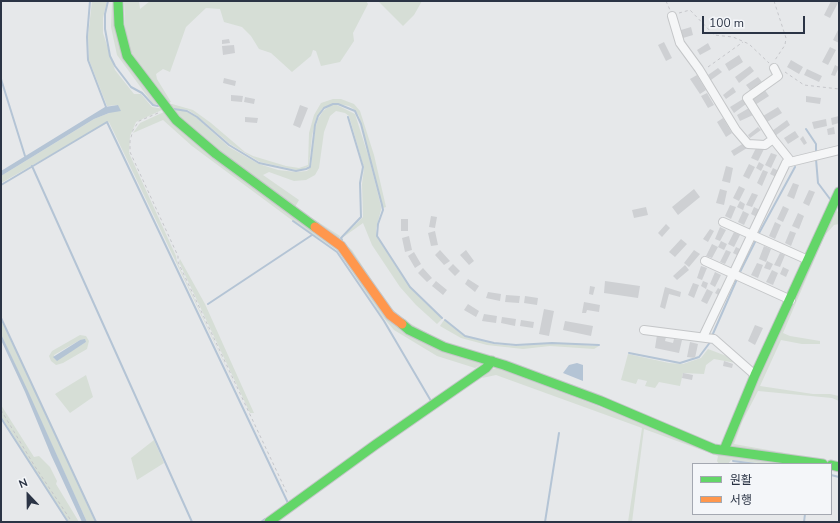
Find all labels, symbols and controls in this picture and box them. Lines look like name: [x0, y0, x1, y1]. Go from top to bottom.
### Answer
scale bar: [704, 8, 807, 34]
text: 100 m: [709, 15, 744, 31]
legend: [692, 463, 832, 515]
text: 원활: [730, 472, 752, 488]
north arrow: [8, 475, 48, 515]
text: N: [17, 475, 30, 492]
text: 서행: [730, 492, 752, 508]

